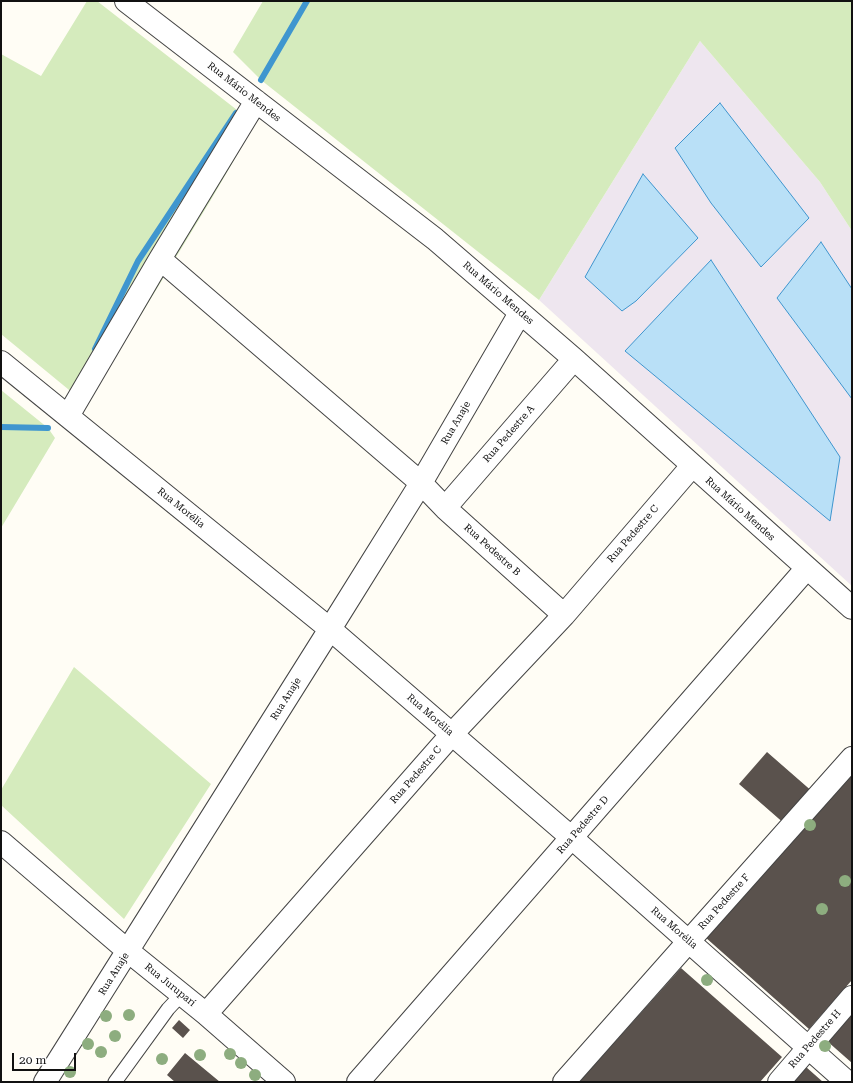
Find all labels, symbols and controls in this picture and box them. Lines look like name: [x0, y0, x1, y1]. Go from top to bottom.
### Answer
street label: Rua Mário Mendes: [205, 60, 283, 124]
street label: Rua Mário Mendes: [460, 259, 536, 327]
street label: Rua Anaje: [439, 399, 473, 447]
street label: Rua Pedestre A: [481, 403, 537, 465]
street label: Rua Mário Mendes: [703, 475, 777, 543]
street label: Rua Morélia: [155, 485, 207, 531]
street label: Rua Pedestre C: [605, 503, 661, 565]
street label: Rua Pedestre B: [461, 522, 523, 578]
street label: Rua Anaje: [268, 675, 304, 723]
street label: Rua Morélia: [404, 692, 456, 738]
street label: Rua Pedestre C: [388, 744, 444, 806]
street label: Rua Pedestre D: [555, 794, 611, 856]
street label: Rua Pedestre F: [696, 872, 752, 932]
street label: Rua Morélia: [648, 905, 700, 951]
street label: Rua Anaje: [96, 950, 132, 998]
street label: Rua Juruparí: [142, 961, 198, 1009]
street label: Rua Pedestre H: [786, 1007, 844, 1071]
scale bar: [14, 1045, 78, 1071]
text: 20 m: [19, 1053, 46, 1067]

